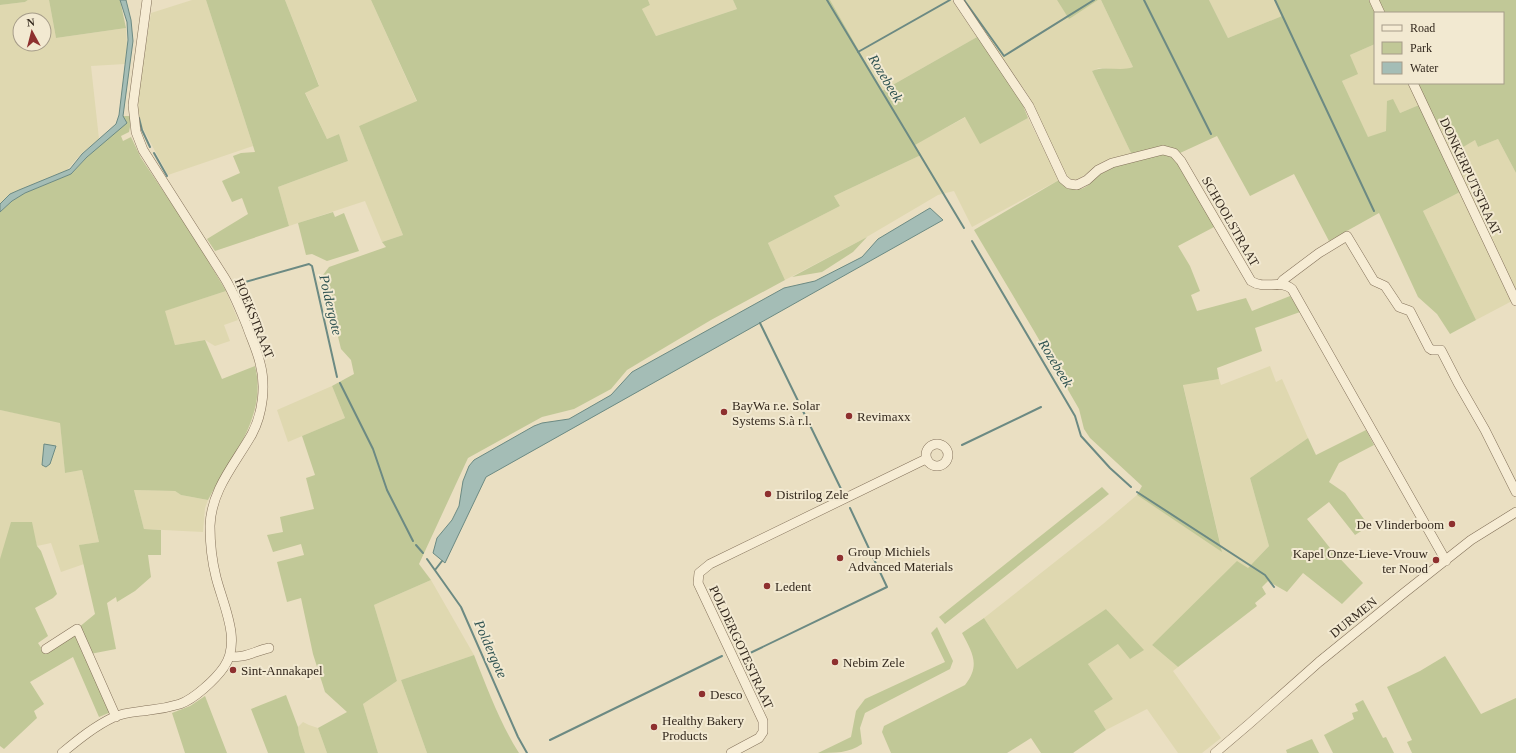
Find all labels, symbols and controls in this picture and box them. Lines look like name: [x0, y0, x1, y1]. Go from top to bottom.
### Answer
north arrow: [12, 12, 52, 52]
legend: [1374, 12, 1504, 84]
text: N: [26, 16, 36, 29]
text: Road: [1410, 21, 1435, 35]
text: Park: [1410, 41, 1432, 55]
water label: Rozebeek: [865, 51, 906, 105]
text: Water: [1410, 61, 1438, 75]
street label: DONKERPUTSTRAAT: [1437, 115, 1504, 237]
street label: SCHOOLSTRAAT: [1199, 174, 1262, 269]
water label: Poldergote: [316, 272, 345, 337]
street label: HOEKSTRAAT: [232, 276, 277, 361]
water label: Rozebeek: [1035, 336, 1076, 390]
place label: BayWa r.e. Solar Systems S.à r.l.: [732, 398, 820, 428]
marker: BayWa r.e. Solar Systems S.à r.l.: [719, 407, 729, 417]
place label: Revimaxx: [857, 409, 911, 424]
marker: Revimaxx: [844, 411, 854, 421]
place label: Distrilog Zele: [776, 487, 849, 502]
marker: Distrilog Zele: [763, 489, 773, 499]
place label: De Vlinderboom: [1357, 517, 1444, 532]
marker: De Vlinderboom: [1447, 519, 1457, 529]
place label: Group Michiels Advanced Materials: [848, 544, 953, 574]
place label: Kapel Onze-Lieve-Vrouw ter Nood: [1293, 546, 1429, 576]
marker: Group Michiels Advanced Materials: [835, 553, 845, 563]
marker: Kapel Onze-Lieve-Vrouw ter Nood: [1431, 555, 1441, 565]
place label: Ledent: [775, 579, 811, 594]
marker: Ledent: [762, 581, 772, 591]
street label: POLDERGOTESTRAAT: [706, 583, 777, 711]
street label: DURMEN: [1327, 593, 1380, 641]
water label: Poldergote: [471, 617, 510, 680]
place label: Nebim Zele: [843, 655, 905, 670]
marker: Nebim Zele: [830, 657, 840, 667]
place label: Sint-Annakapel: [241, 663, 323, 678]
marker: Sint-Annakapel: [228, 665, 238, 675]
place label: Desco: [710, 687, 743, 702]
marker: Desco: [697, 689, 707, 699]
place label: Healthy Bakery Products: [662, 713, 744, 743]
marker: Healthy Bakery Products: [649, 722, 659, 732]

